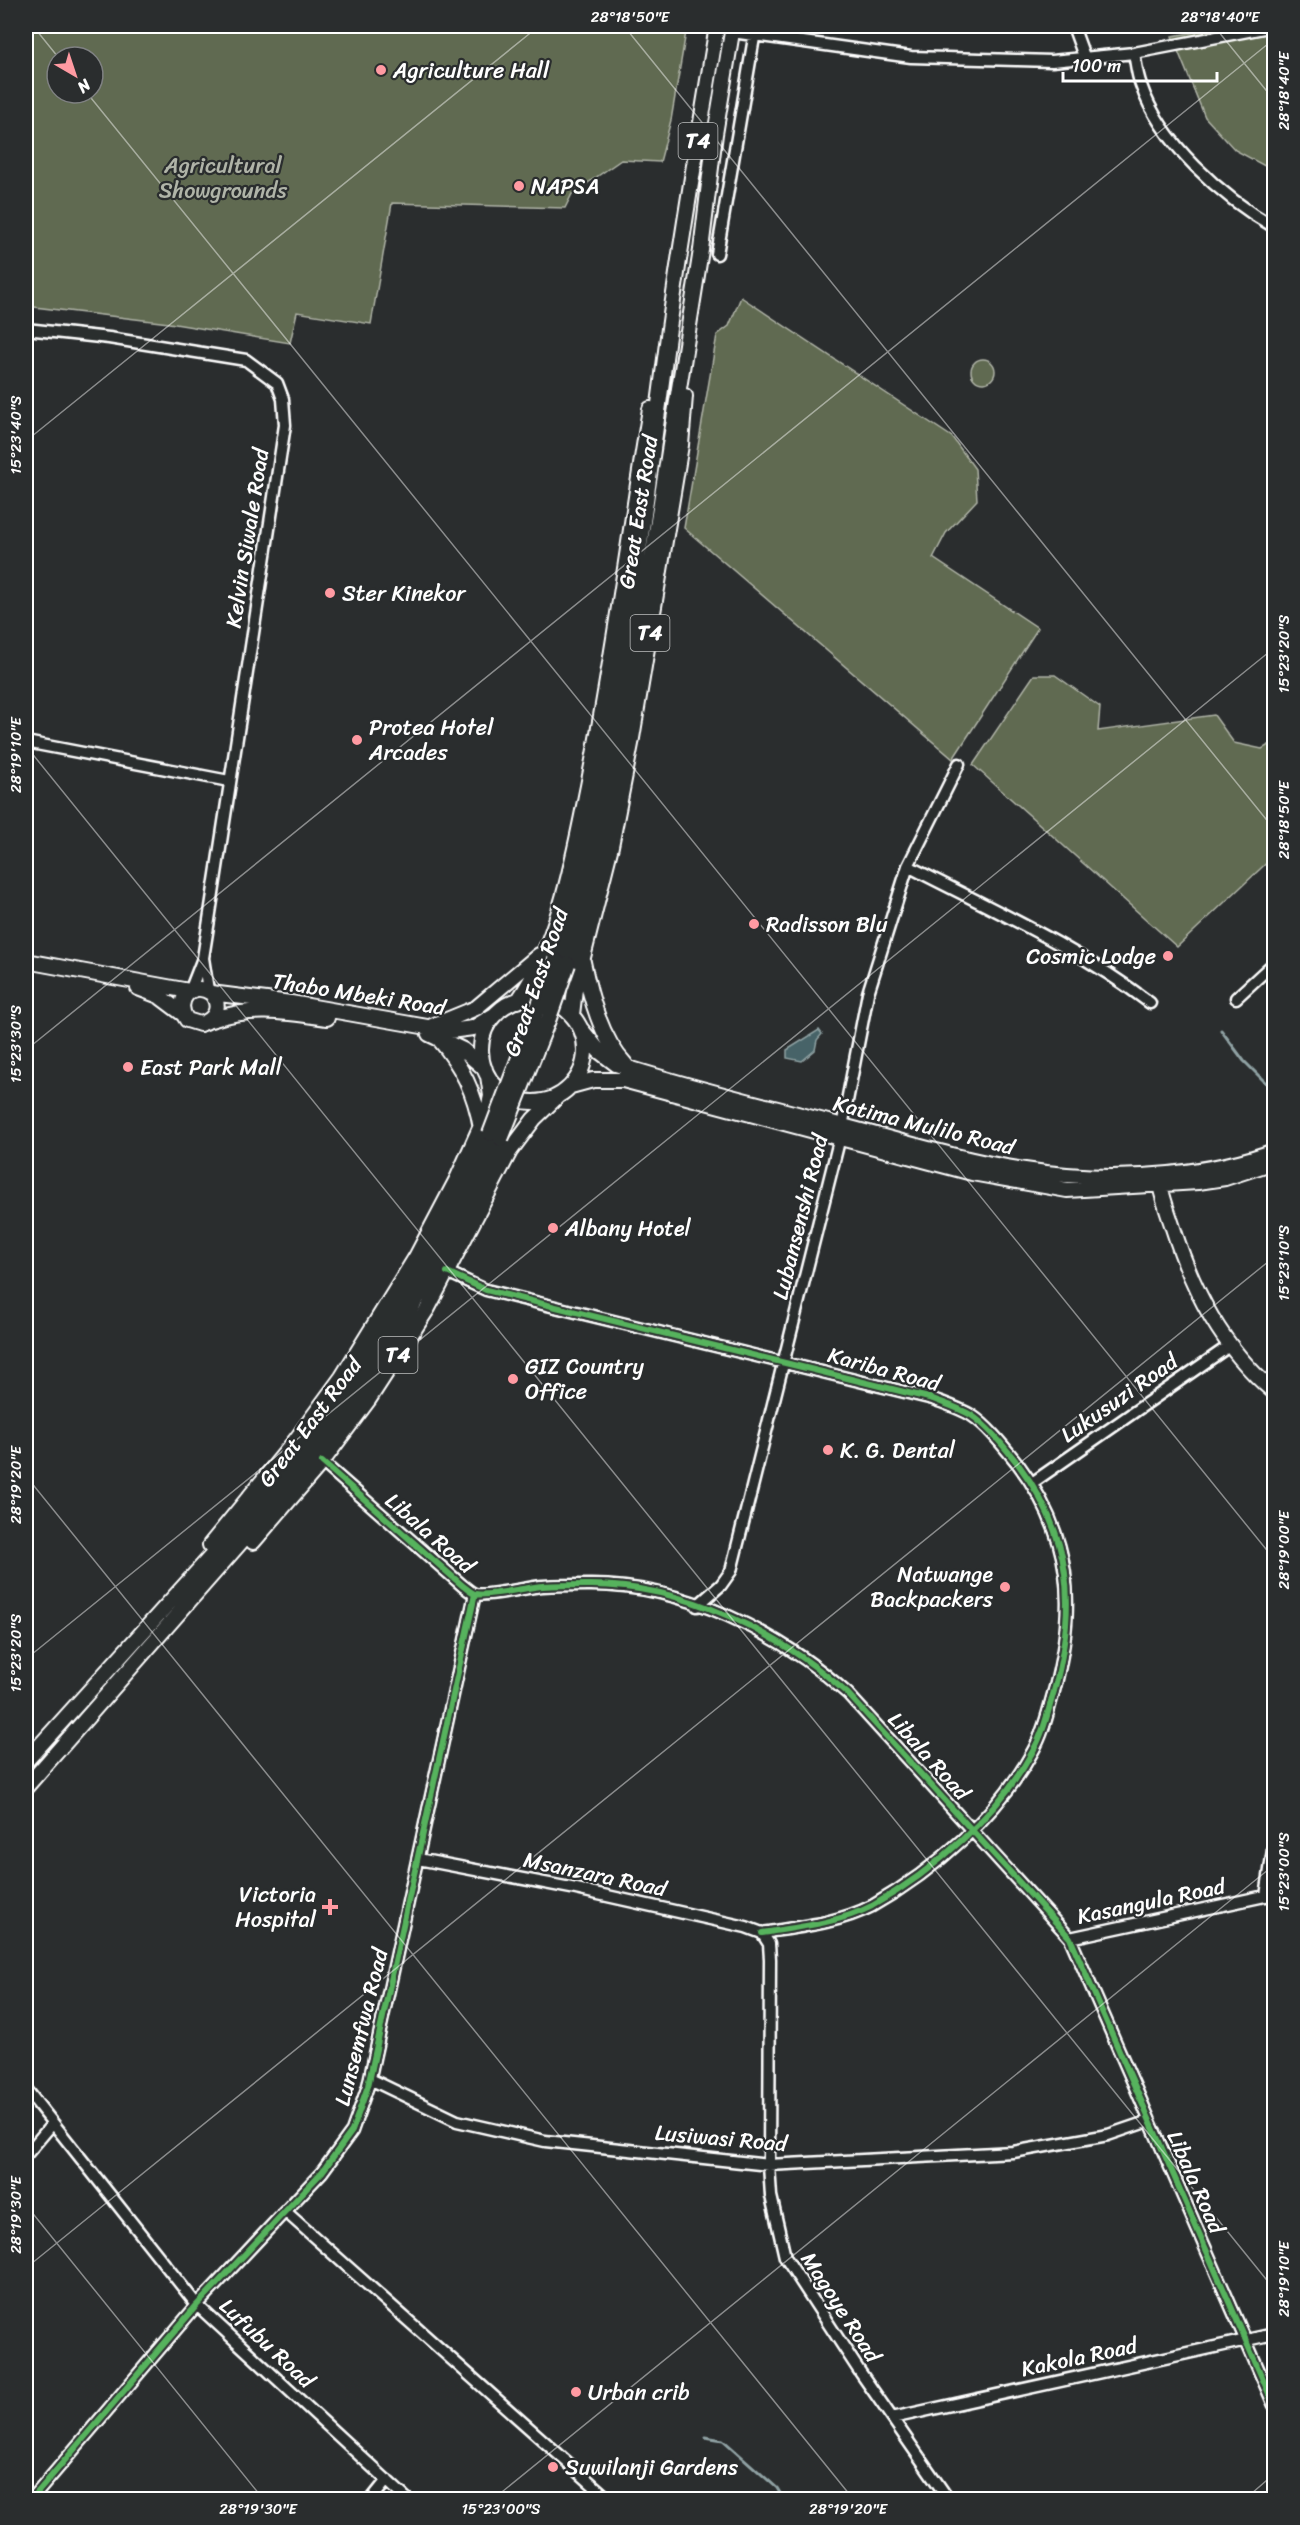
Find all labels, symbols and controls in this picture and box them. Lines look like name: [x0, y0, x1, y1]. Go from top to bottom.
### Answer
text: 28°18'50"E: [591, 4, 671, 30]
text: 28°18'40"E: [1181, 4, 1261, 30]
north arrow: [45, 45, 105, 105]
scale bar: [1063, 45, 1218, 83]
text: 100 m: [1072, 50, 1121, 82]
text: 28°18'40"E: [1271, 50, 1297, 130]
place label: Agriculture Hall: [392, 51, 550, 90]
marker: Agriculture Hall: [374, 63, 388, 77]
text: N: [70, 71, 98, 102]
road number: T4: [678, 123, 718, 159]
park label: Agricultural Showgrounds: [159, 146, 288, 210]
place label: NAPSA: [531, 167, 600, 206]
marker: NAPSA: [512, 179, 526, 193]
text: 15°23'40"S: [3, 395, 29, 475]
street label: Great East Road: [607, 431, 670, 592]
street label: Kelvin Siwale Road: [214, 444, 281, 631]
place label: Ster Kinekor: [342, 574, 467, 613]
marker: Ster Kinekor: [323, 586, 337, 600]
text: 15°23'20"S: [1271, 614, 1297, 693]
road number: T4: [630, 615, 670, 651]
place label: Protea Hotel Arcades: [368, 708, 494, 772]
text: 28°19'10"E: [3, 715, 29, 793]
marker: Protea Hotel Arcades: [350, 733, 364, 747]
text: 28°18'50"E: [1271, 779, 1297, 859]
street label: Great East Road: [492, 901, 580, 1062]
place label: Radisson Blu: [766, 905, 888, 944]
marker: Radisson Blu: [747, 917, 761, 931]
place label: Cosmic Lodge: [1026, 937, 1156, 976]
marker: Cosmic Lodge: [1161, 949, 1175, 963]
street label: Thabo Mbeki Road: [270, 961, 450, 1027]
text: 15°23'30"S: [3, 1004, 29, 1083]
place label: East Park Mall: [140, 1048, 283, 1087]
marker: East Park Mall: [121, 1060, 135, 1074]
street label: Katima Mulilo Road: [829, 1084, 1020, 1167]
street label: Lubansenshi Road: [761, 1129, 840, 1304]
place label: Albany Hotel: [564, 1209, 692, 1248]
marker: Albany Hotel: [546, 1221, 560, 1235]
text: 15°23'10"S: [1271, 1224, 1297, 1301]
street label: Kariba Road: [823, 1335, 946, 1403]
road number: T4: [378, 1337, 418, 1373]
street label: Lukusuzi Road: [1052, 1342, 1187, 1453]
street label: Great East Road: [248, 1347, 373, 1496]
place label: GIZ Country Office: [525, 1347, 644, 1411]
marker: GIZ Country Office: [506, 1372, 520, 1386]
place label: K. G. Dental: [840, 1431, 956, 1470]
marker: K. G. Dental: [821, 1443, 835, 1457]
text: 28°19'20"E: [3, 1444, 29, 1524]
street label: Libala Road: [376, 1482, 485, 1585]
text: 28°19'00"E: [1271, 1509, 1297, 1589]
place label: Natwange Backpackers: [870, 1555, 994, 1619]
marker: Natwange Backpackers: [998, 1580, 1012, 1594]
text: 15°23'20"S: [3, 1613, 29, 1692]
street label: Libala Road: [878, 1702, 981, 1811]
text: 15°23'00"S: [1271, 1832, 1297, 1912]
street label: Msanzara Road: [520, 1840, 672, 1908]
street label: Kasangula Road: [1073, 1866, 1230, 1936]
place label: Victoria Hospital: [235, 1875, 317, 1939]
marker: Victoria Hospital: [321, 1898, 339, 1916]
street label: Lunsemfwa Road: [323, 1943, 400, 2110]
street label: Lusiwasi Road: [653, 2113, 790, 2163]
street label: Libala Road: [1156, 2124, 1237, 2241]
text: 28°19'30"E: [3, 2175, 29, 2254]
text: 28°19'10"E: [1271, 2239, 1297, 2317]
street label: Magoye Road: [790, 2243, 892, 2372]
street label: Lufubu Road: [210, 2288, 325, 2399]
street label: Kakola Road: [1017, 2325, 1142, 2388]
place label: Urban crib: [588, 2373, 690, 2412]
marker: Urban crib: [569, 2385, 583, 2399]
place label: Suwilanji Gardens: [565, 2448, 739, 2487]
marker: Suwilanji Gardens: [546, 2460, 560, 2474]
text: 28°19'30"E: [219, 2496, 298, 2522]
text: 15°23'00"S: [461, 2496, 541, 2522]
text: 28°19'20"E: [809, 2496, 889, 2522]

